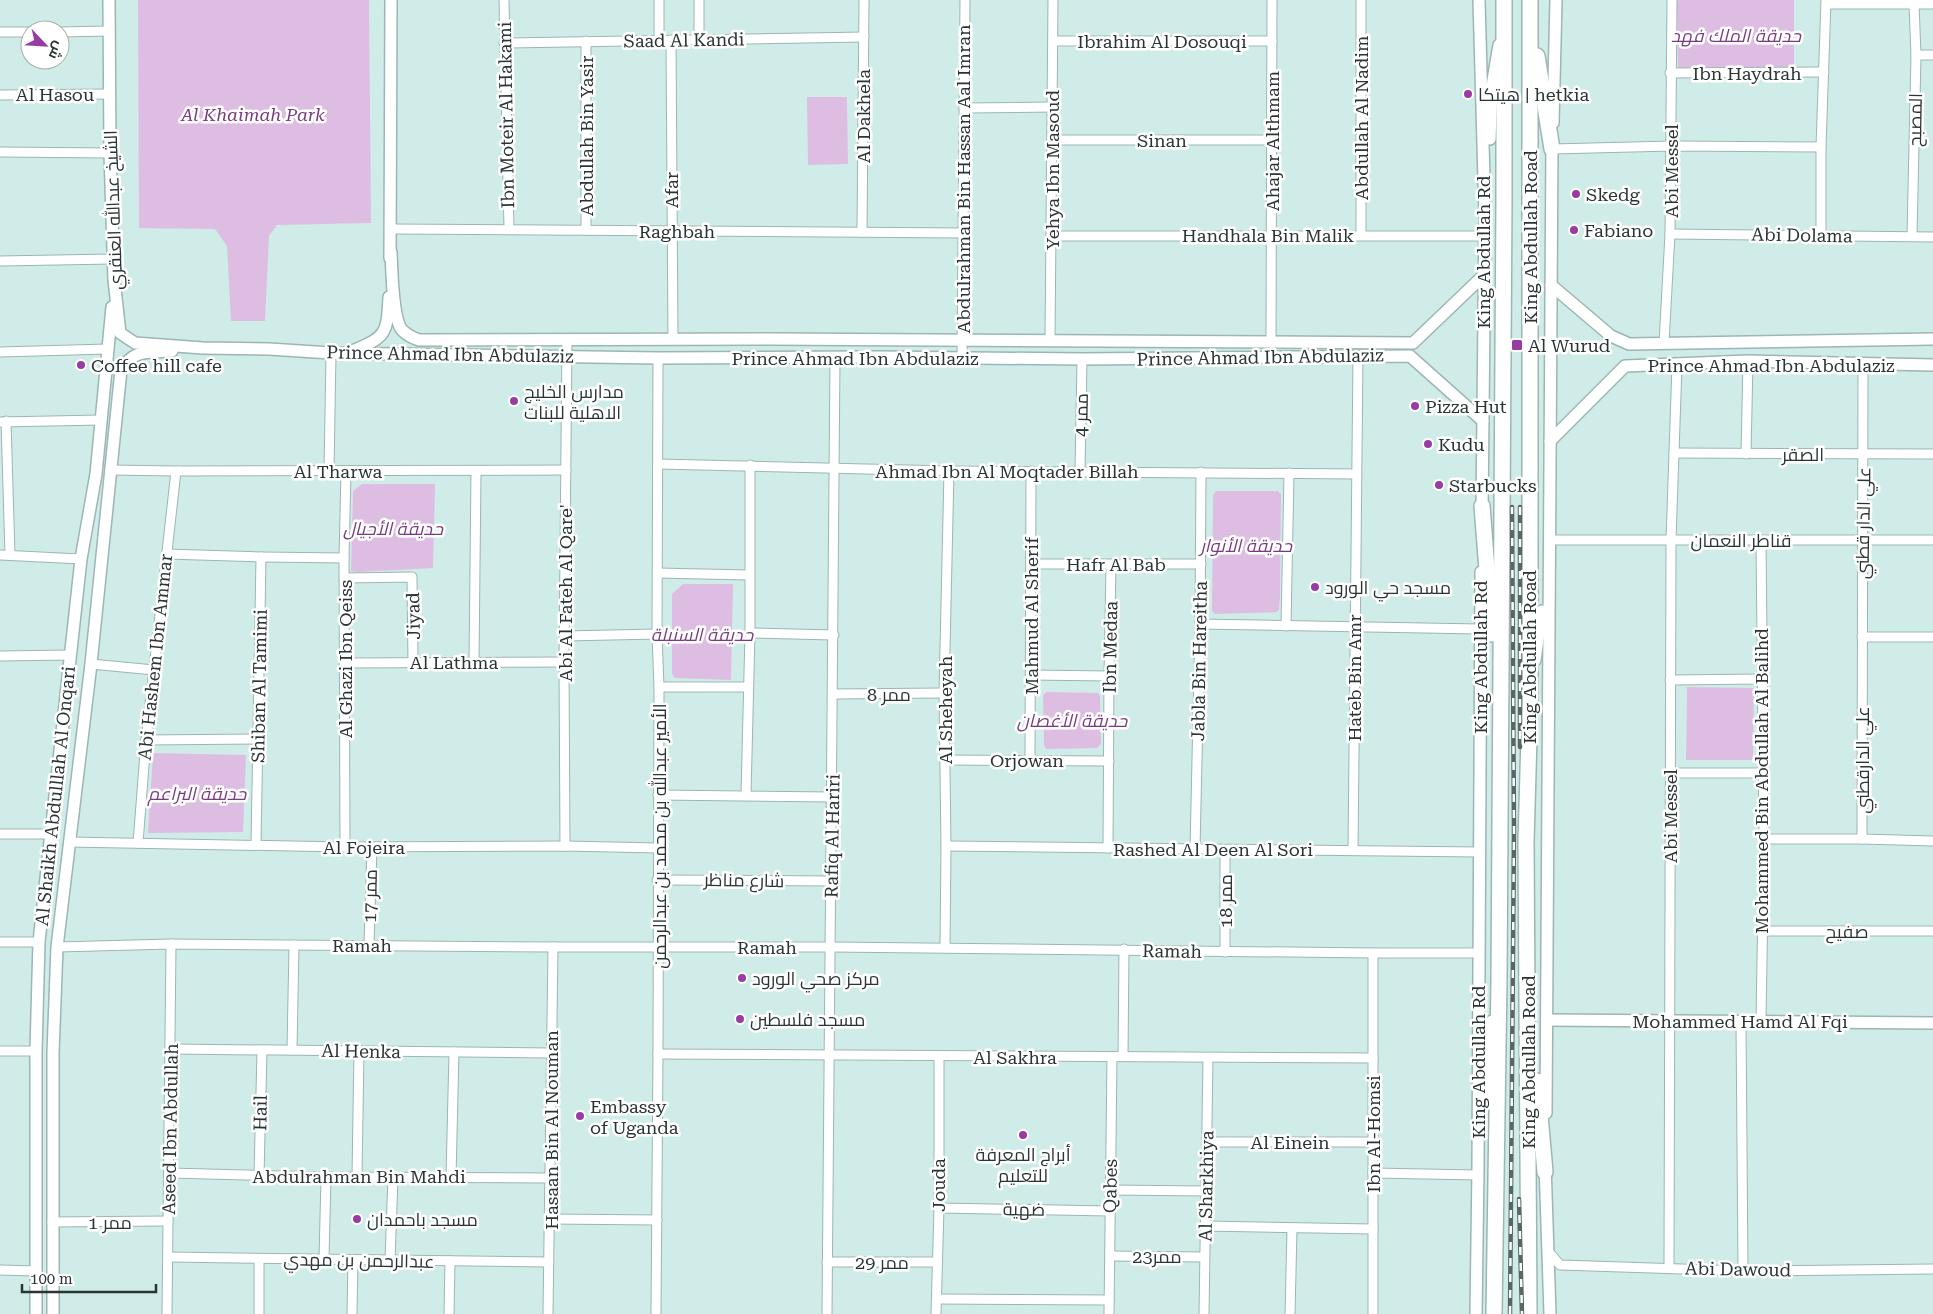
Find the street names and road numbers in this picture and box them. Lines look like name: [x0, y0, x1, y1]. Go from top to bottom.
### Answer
street label: Ibn Moteir Al Hakami: [494, 21, 518, 209]
street label: Abdulrahman Bin Hassan Aal Imran: [953, 24, 974, 334]
street label: Saad Al Kandi: [623, 28, 745, 52]
street label: Ibrahim Al Dosouqi: [1077, 31, 1247, 52]
street label: Abdullah Al Nadim: [1351, 36, 1372, 200]
street label: Abdullah Bin Yasir: [576, 56, 597, 216]
street label: Ibn Haydrah: [1692, 63, 1802, 84]
street label: Al Dakhela: [853, 69, 874, 163]
street label: Ahajar Althmam: [1262, 71, 1283, 211]
street label: Al Hasou: [16, 84, 94, 105]
street label: Yehya Ibn Masoud: [1042, 89, 1063, 250]
street label: المصبح: [1904, 93, 1928, 147]
street label: Abi Messel: [1661, 124, 1682, 218]
street label: الشيخ عبدالله العنقري: [99, 130, 130, 290]
street label: Sinan: [1137, 130, 1187, 151]
street label: King Abdullah Road: [1520, 150, 1541, 324]
street label: Afar: [661, 172, 682, 208]
street label: King Abdullah Rd: [1473, 175, 1494, 329]
street label: Raghbah: [639, 221, 716, 242]
street label: Abi Dolama: [1751, 224, 1853, 246]
street label: Handhala Bin Malik: [1182, 225, 1354, 246]
street label: Prince Ahmad Ibn Abdulaziz: [326, 341, 574, 367]
street label: Prince Ahmad Ibn Abdulaziz: [1136, 344, 1384, 370]
street label: Prince Ahmad Ibn Abdulaziz: [731, 348, 979, 369]
street label: Prince Ahmad Ibn Abdulaziz: [1647, 355, 1895, 376]
street label: ممر 4: [1070, 393, 1093, 437]
street label: الصقر: [1781, 444, 1824, 466]
street label: Al Tharwa: [294, 461, 383, 482]
street label: Ahmad Ibn Al Moqtader Billah: [875, 461, 1139, 482]
street label: علي الدار قطني: [1852, 467, 1878, 579]
street label: Abi Al Fateh Al Qare': [555, 504, 576, 682]
street label: قناطر النعمان: [1691, 530, 1791, 552]
street label: Mahmud Al Sherif: [1021, 536, 1042, 695]
street label: Abi Hashem Ibn Ammar: [134, 553, 176, 761]
street label: Hafr Al Bab: [1066, 554, 1166, 575]
street label: King Abdullah Road: [1519, 570, 1540, 744]
street label: Al Ghazi Ibn Qeiss: [335, 580, 356, 738]
street label: Jabla Bin Hareitha: [1187, 580, 1211, 741]
street label: King Abdullah Rd: [1470, 580, 1491, 734]
street label: Jiyad: [402, 592, 424, 640]
street label: Ibn Medaa: [1099, 600, 1121, 693]
street label: Shiban Al Tamimi: [247, 609, 271, 763]
street label: Hateb Bin Amr: [1344, 614, 1365, 742]
street label: Mohammed Bin Abdullah Al Balihd: [1751, 628, 1772, 934]
street label: Al Lathma: [410, 652, 498, 673]
street label: Al Sheheyah: [935, 655, 956, 764]
street label: Al Shaikh Abdulllah Al Onqari: [31, 665, 79, 927]
street label: ممر 8: [867, 684, 911, 706]
street label: الأمير عبدالله بن محمد بن عبدالرحمن: [648, 703, 671, 969]
street label: علي الدارقطني: [1852, 706, 1877, 814]
street label: Orjowan: [990, 750, 1064, 771]
street label: Abi Messel: [1660, 769, 1681, 863]
street label: Rafiq Al Hariri: [820, 774, 844, 898]
street label: Al Fojeira: [323, 837, 405, 858]
street label: Rashed Al Deen Al Sori: [1113, 839, 1313, 860]
street label: ممر 17: [359, 869, 382, 923]
street label: شارع مناظر: [703, 869, 784, 893]
street label: ممر 18: [1215, 874, 1237, 928]
street label: صفيح: [1826, 921, 1868, 944]
street label: Ramah: [332, 935, 392, 956]
street label: Ramah: [737, 937, 797, 958]
street label: Ramah: [1142, 940, 1202, 962]
street label: King Abdullah Road: [1518, 975, 1539, 1149]
street label: King Abdullah Rd: [1468, 985, 1489, 1139]
street label: Mohammed Hamd Al Fqi: [1632, 1011, 1848, 1032]
street label: Hasaan Bin Al Nouman: [541, 1030, 562, 1230]
street label: Al Henka: [321, 1040, 401, 1062]
street label: Aseed Ibn Abdullah: [158, 1043, 182, 1215]
street label: Al Sakhra: [973, 1047, 1057, 1068]
street label: Ibn Al-Homsi: [1363, 1075, 1384, 1193]
street label: Hail: [249, 1094, 271, 1131]
street label: Al Sharkhiya: [1195, 1130, 1217, 1242]
street label: Al Einein: [1250, 1132, 1330, 1153]
street label: Jouda: [928, 1158, 949, 1212]
street label: Qabes: [1099, 1159, 1121, 1213]
street label: Abdulrahman Bin Mahdi: [252, 1166, 466, 1187]
street label: ضهية: [1003, 1198, 1045, 1221]
street label: ممر 1: [88, 1212, 132, 1234]
street label: ممر23: [1132, 1246, 1182, 1268]
street label: عبدالرحمن بن مهدي: [283, 1248, 435, 1276]
street label: ممر 29: [855, 1252, 909, 1274]
street label: Abi Dawoud: [1685, 1258, 1792, 1280]

